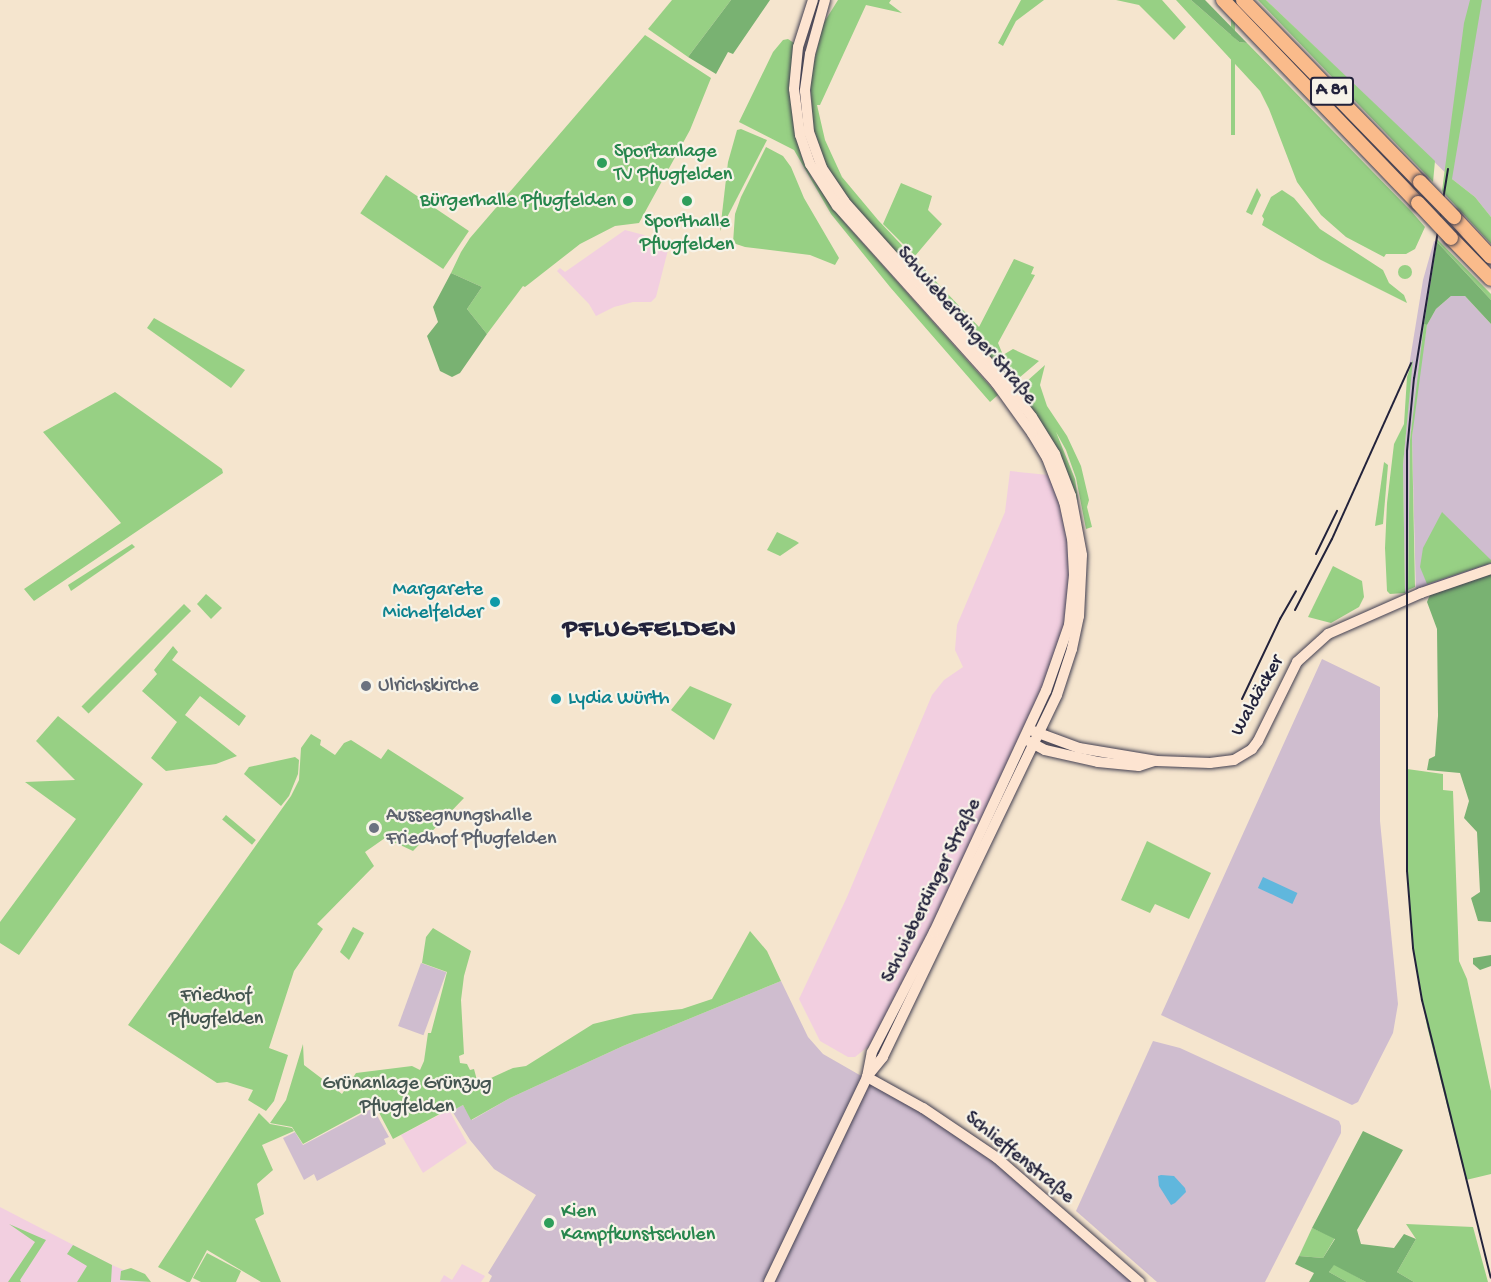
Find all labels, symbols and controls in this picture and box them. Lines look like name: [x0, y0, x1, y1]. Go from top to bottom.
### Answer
road number: A 81: [1310, 76, 1354, 106]
place label: Sportanlage TV Pflugfelden: [614, 140, 732, 187]
marker: Sportanlage TV Pflugfelden: [595, 156, 609, 170]
place label: Bürgerhalle Pflugfelden: [420, 189, 616, 213]
marker: Bürgerhalle Pflugfelden: [621, 194, 635, 208]
marker: Sporthalle Pflugfelden: [680, 194, 694, 208]
place label: Sporthalle Pflugfelden: [640, 210, 734, 257]
street label: Schwieberdinger Straße: [891, 242, 1041, 410]
place label: Margarete Michelfelder: [383, 578, 483, 625]
marker: Margarete Michelfelder: [488, 595, 502, 609]
district label: PFLUGFELDEN: [563, 615, 737, 647]
street label: Waldäcker: [1226, 652, 1290, 740]
place label: Ulrichskirche: [378, 674, 478, 698]
marker: Ulrichskirche: [359, 679, 373, 693]
place label: Lydia Würth: [568, 687, 669, 711]
marker: Lydia Würth: [549, 692, 563, 706]
street label: Schwieberdinger Straße: [877, 795, 987, 987]
place label: Aussegnungshalle Friedhof Pflugfelden: [386, 804, 556, 851]
marker: Aussegnungshalle Friedhof Pflugfelden: [367, 821, 381, 835]
park label: Friedhof Pflugfelden: [169, 985, 263, 1032]
park label: Grünanlage Grünzug Pflugfelden: [322, 1073, 492, 1120]
street label: Schlieffenstraße: [959, 1106, 1079, 1210]
place label: Kien Kampfkunstschulen: [561, 1200, 715, 1247]
marker: Kien Kampfkunstschulen: [542, 1216, 556, 1230]

